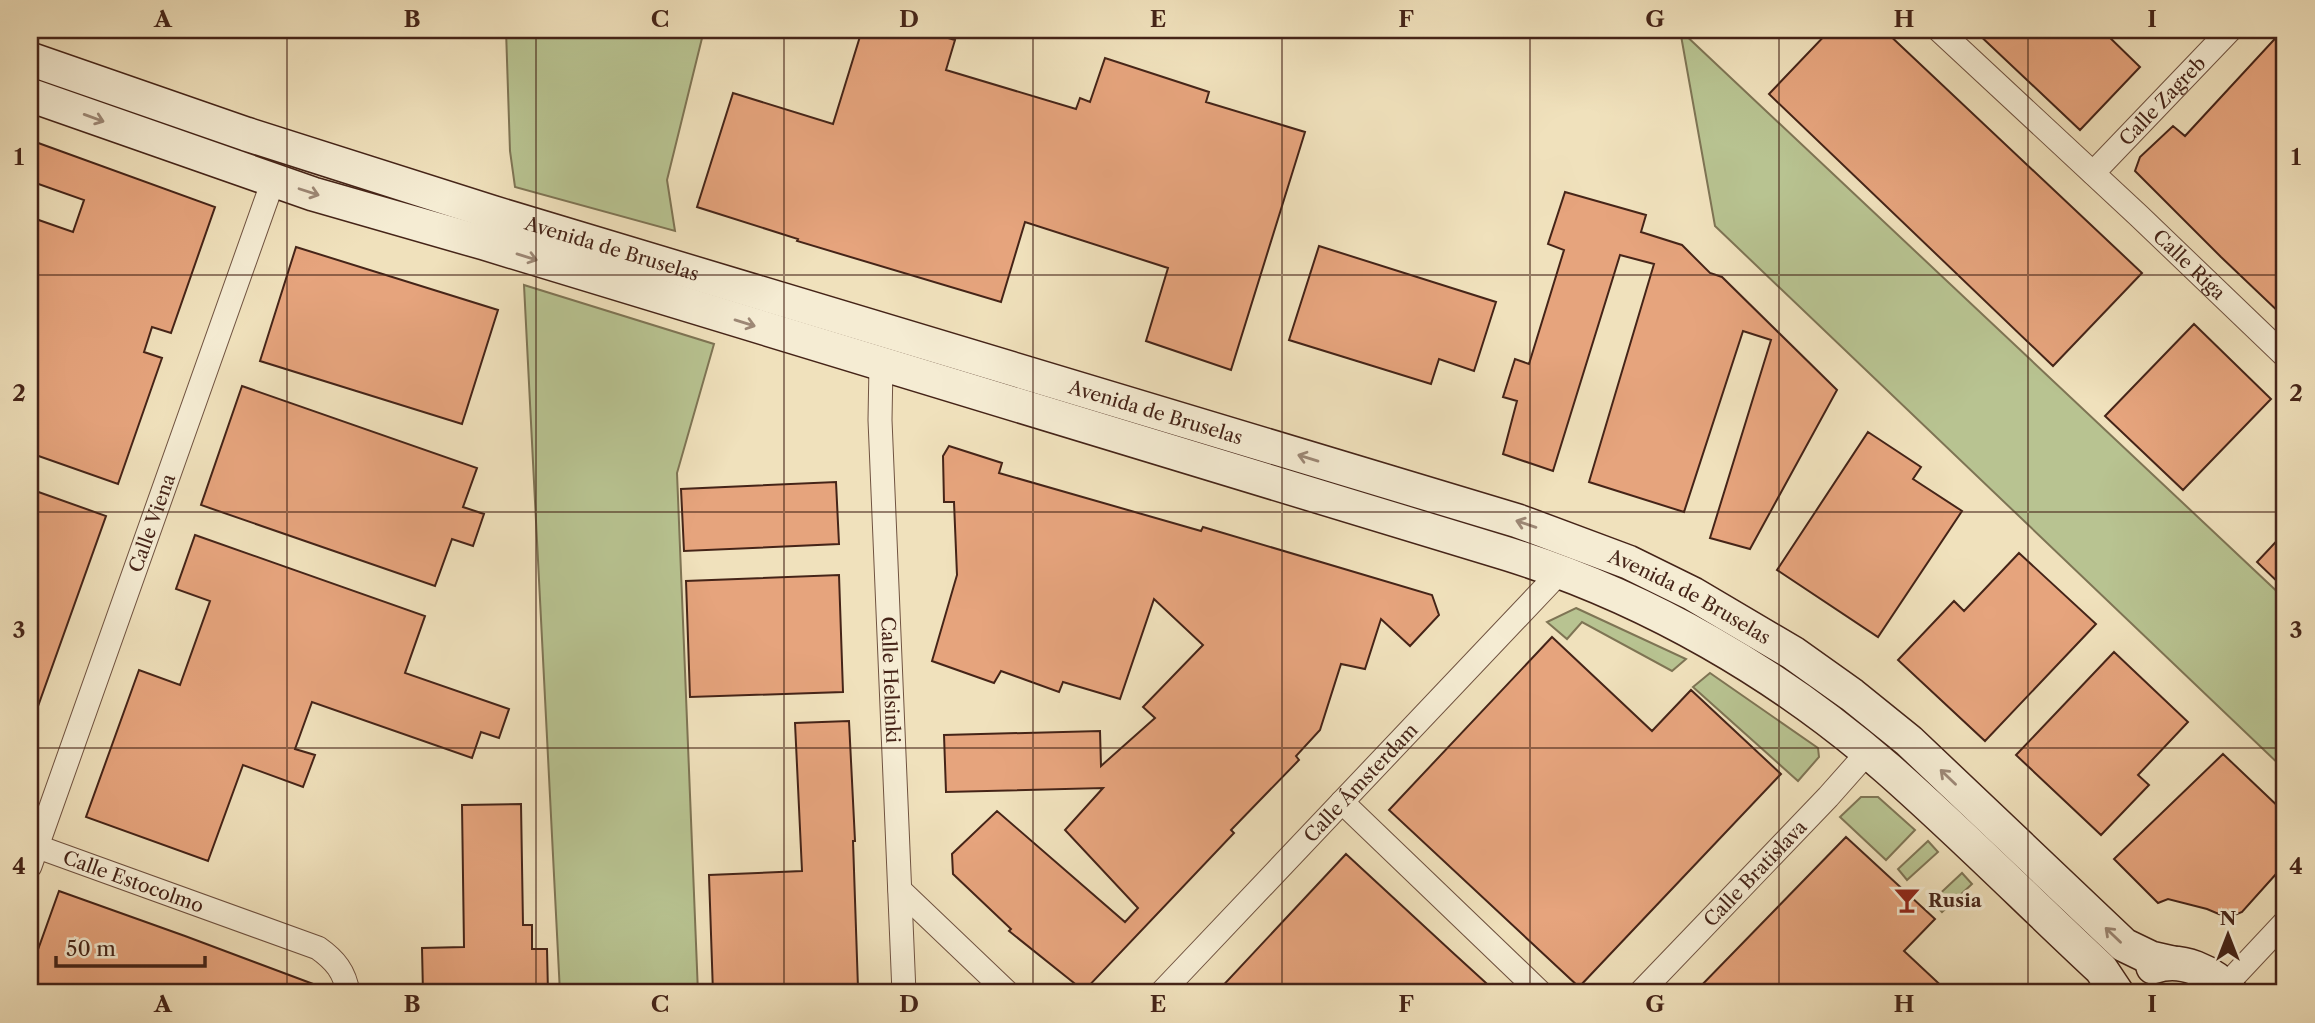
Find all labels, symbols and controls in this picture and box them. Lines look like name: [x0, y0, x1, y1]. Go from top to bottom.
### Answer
text: A: [153, 5, 173, 33]
text: B: [403, 5, 421, 33]
text: C: [651, 5, 669, 33]
text: D: [899, 5, 919, 33]
text: E: [1150, 5, 1166, 33]
text: F: [1398, 5, 1414, 33]
text: G: [1645, 5, 1665, 33]
text: H: [1894, 5, 1915, 33]
text: I: [2147, 5, 2157, 33]
street label: Calle Zagreb: [2115, 52, 2210, 150]
one-way arrow: [83, 112, 105, 125]
text: 1: [14, 143, 25, 171]
text: 1: [2291, 143, 2302, 171]
one-way arrow: [298, 187, 320, 200]
street label: Avenida de Bruselas: [521, 212, 702, 286]
street label: Calle Riga: [2148, 225, 2230, 305]
one-way arrow: [516, 251, 538, 264]
one-way arrow: [733, 318, 755, 330]
street label: Avenida de Bruselas: [1065, 375, 1245, 450]
text: 2: [12, 379, 26, 407]
text: 2: [2289, 379, 2303, 407]
one-way arrow: [1297, 450, 1319, 463]
street label: Calle Viena: [124, 471, 180, 576]
one-way arrow: [1515, 517, 1537, 529]
street label: Avenida de Bruselas: [1604, 544, 1775, 649]
text: 3: [13, 616, 26, 644]
street label: Calle Helsinki: [876, 616, 905, 744]
text: 3: [2290, 616, 2303, 644]
street label: Calle Ámsterdam: [1299, 718, 1423, 847]
one-way arrow: [1940, 769, 1957, 786]
street label: Calle Bratislava: [1699, 816, 1812, 932]
street label: Calle Estocolmo: [60, 846, 207, 918]
text: 4: [12, 852, 26, 880]
text: 4: [2289, 852, 2303, 880]
bar icon: Rusia: [1892, 885, 1922, 915]
place label: Rusia: [1928, 889, 1983, 912]
north arrow: [2192, 900, 2262, 970]
text: N: [2220, 907, 2236, 930]
scale bar: [56, 925, 205, 969]
one-way arrow: [2105, 926, 2122, 943]
text: 50 m: [66, 936, 116, 961]
text: A: [153, 990, 173, 1018]
text: B: [403, 990, 421, 1018]
text: C: [651, 990, 669, 1018]
text: D: [899, 990, 919, 1018]
text: E: [1150, 990, 1166, 1018]
text: F: [1398, 990, 1414, 1018]
text: G: [1645, 990, 1665, 1018]
text: H: [1894, 990, 1915, 1018]
text: I: [2147, 990, 2157, 1018]

